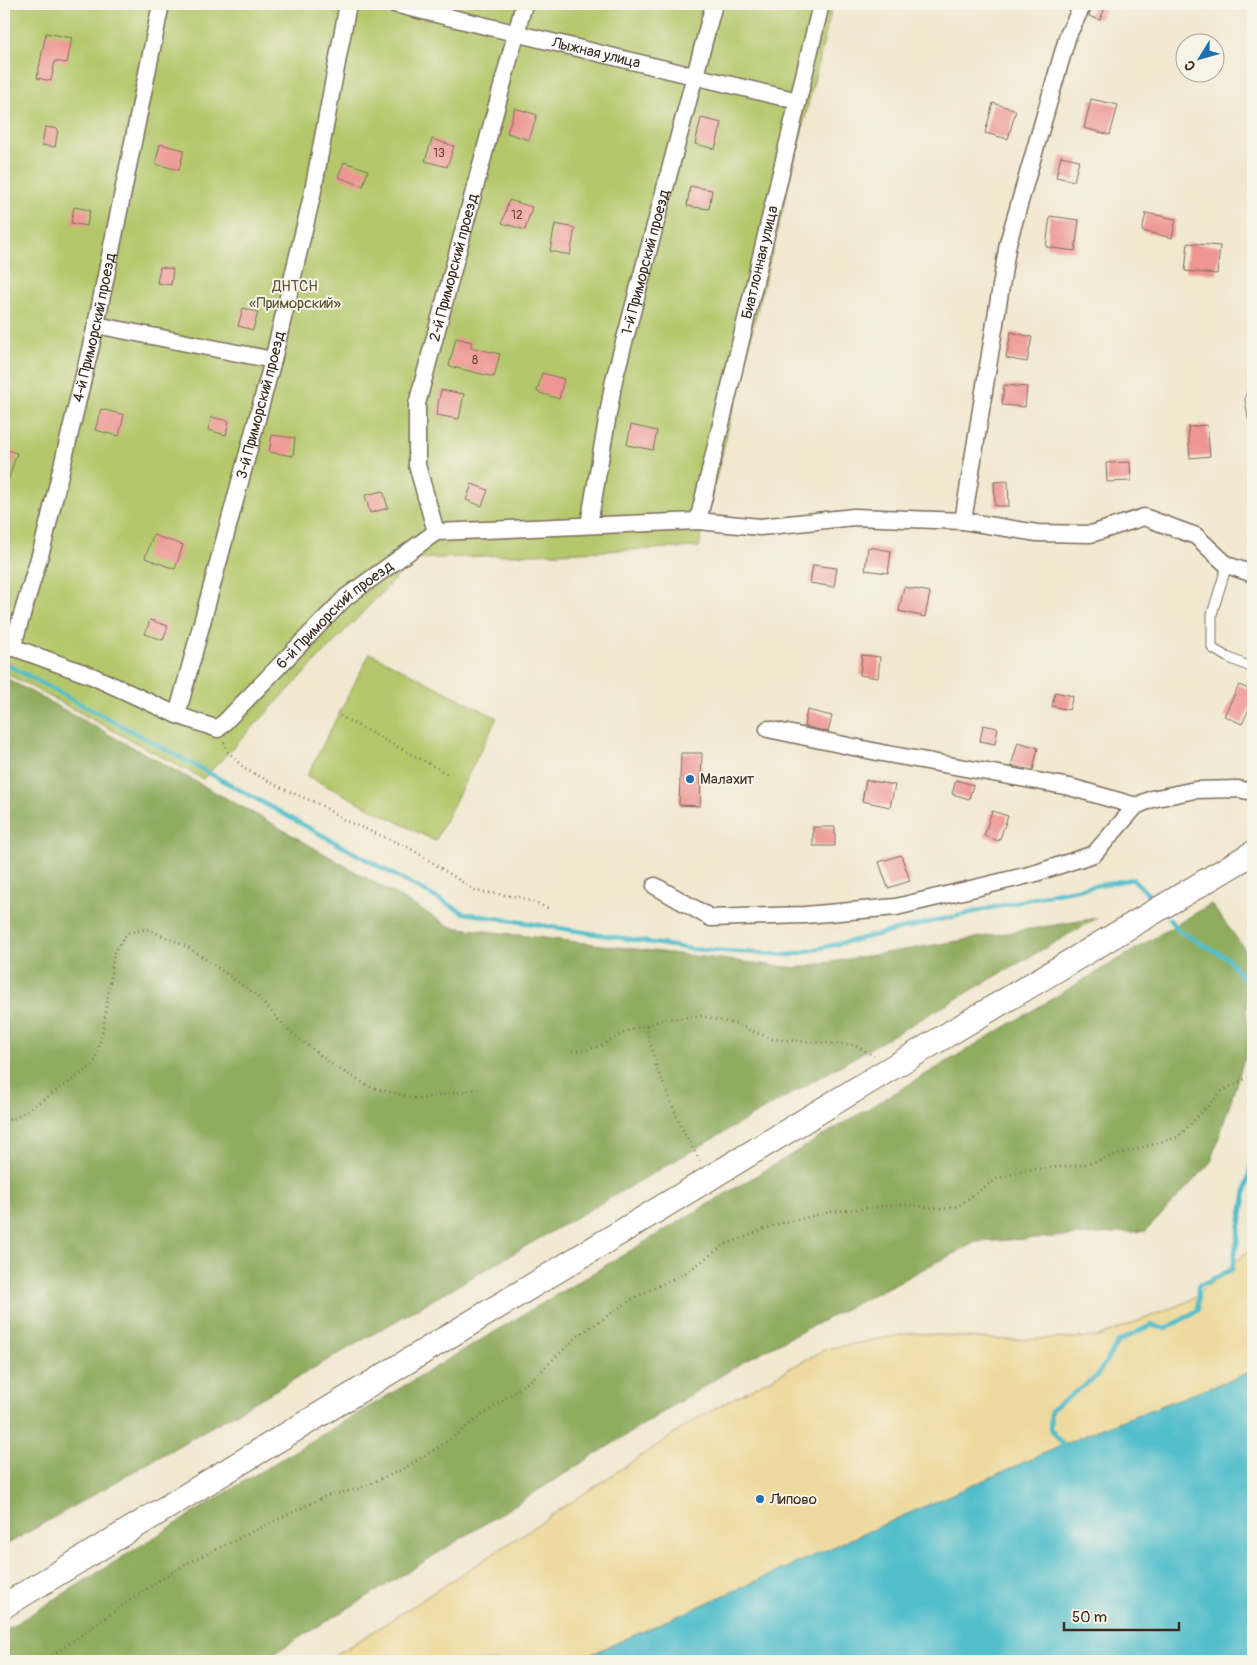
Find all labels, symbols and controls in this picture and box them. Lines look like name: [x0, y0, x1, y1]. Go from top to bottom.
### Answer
north arrow: [1174, 32, 1224, 82]
street label: Лыжная улица: [549, 33, 642, 73]
text: С: [1180, 57, 1199, 74]
house number: 13: [433, 146, 445, 161]
street label: 1-й Приморский проезд: [617, 188, 674, 337]
street label: 2-й Приморский проезд: [425, 192, 483, 343]
street label: Биатлонная улица: [737, 204, 783, 321]
house number: 12: [511, 208, 523, 223]
street label: 4-й Приморский проезд: [69, 251, 120, 404]
park label: ДНТСН «Приморский»: [249, 277, 341, 313]
street label: 3-й Приморский проезд: [232, 329, 290, 481]
house number: 8: [472, 353, 478, 368]
street label: 6-й Приморский проезд: [272, 557, 397, 673]
place label: Малахит: [700, 770, 755, 789]
marker: Малахит: [684, 773, 696, 785]
place label: Липово: [769, 1490, 817, 1509]
marker: Липово: [754, 1493, 766, 1505]
scale bar: [1064, 1600, 1180, 1632]
text: 50 m: [1072, 1608, 1107, 1627]

